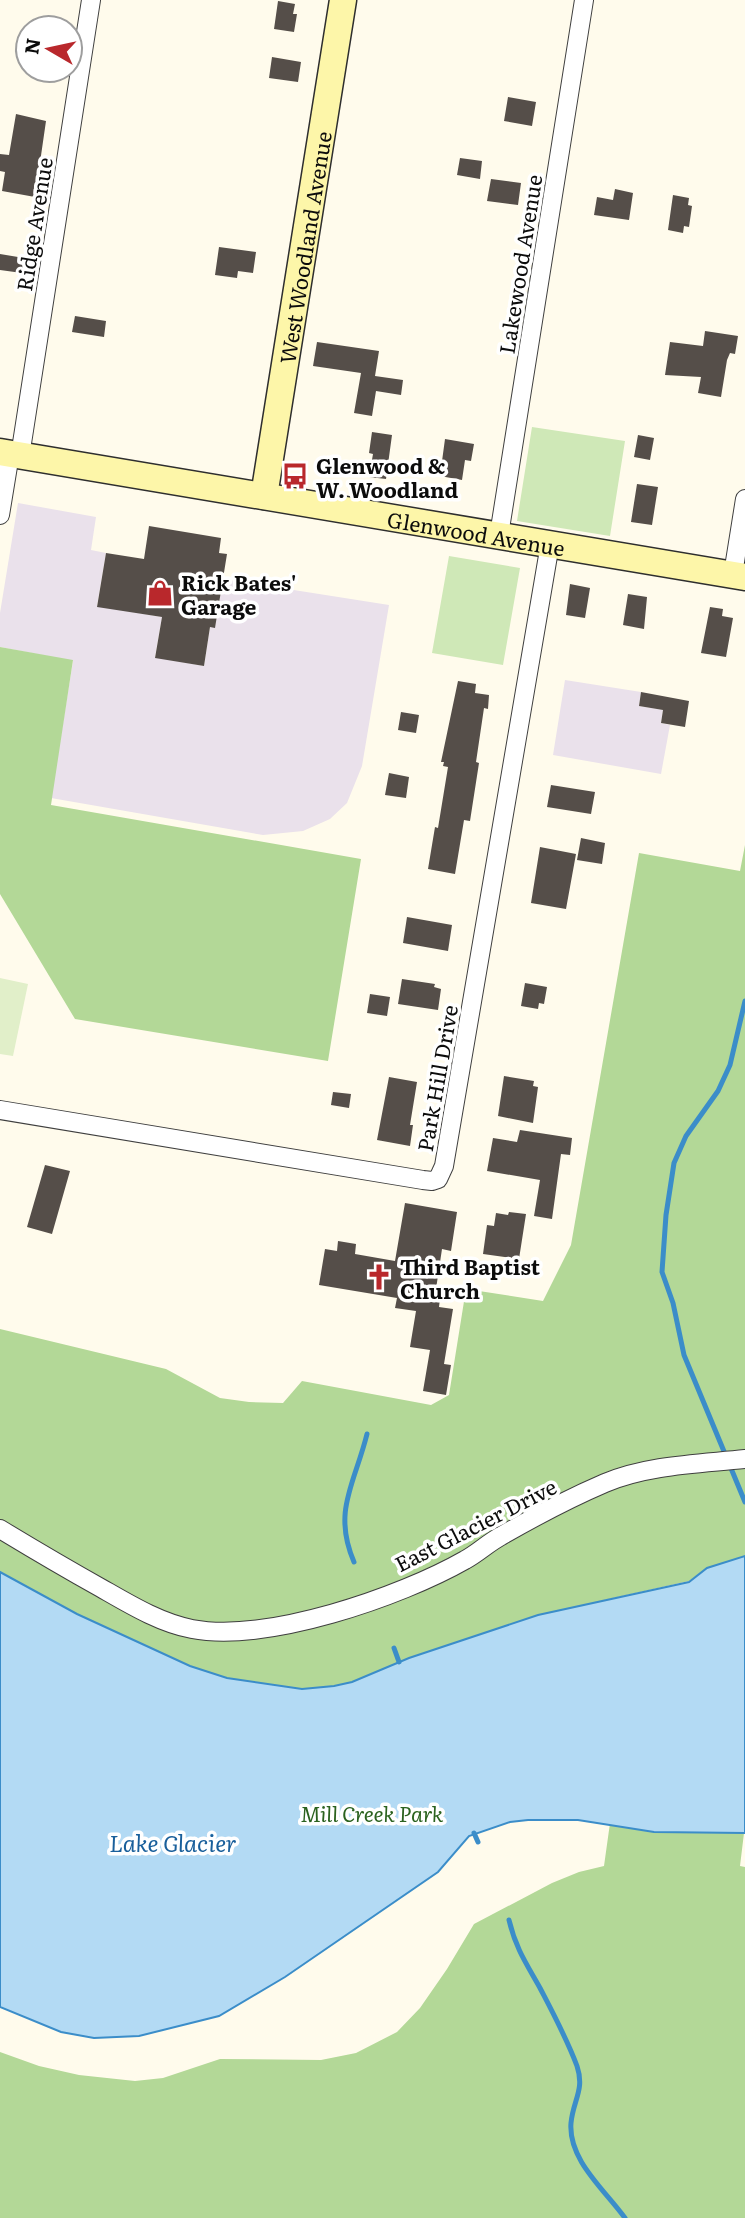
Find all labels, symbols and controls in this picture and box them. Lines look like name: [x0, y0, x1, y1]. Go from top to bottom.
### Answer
north arrow: [14, 14, 84, 84]
text: N: [16, 36, 46, 56]
street label: West Woodland Avenue: [270, 129, 337, 366]
street label: Ridge Avenue: [7, 155, 59, 293]
street label: Lakewood Avenue: [490, 172, 548, 356]
place label: Glenwood & W. Woodland: [316, 449, 459, 504]
bus stop icon: Glenwood & W. Woodland: [280, 461, 310, 491]
street label: Glenwood Avenue: [385, 502, 568, 562]
place label: Rick Bates' Garage: [181, 566, 296, 621]
shop icon: Rick Bates' Garage: [145, 578, 175, 608]
street label: Park Hill Drive: [408, 1002, 464, 1154]
place label: Third Baptist Church: [400, 1250, 541, 1305]
church icon: Third Baptist Church: [364, 1262, 394, 1292]
street label: East Glacier Drive: [389, 1470, 561, 1578]
park label: Mill Creek Park: [301, 1797, 444, 1828]
water label: Lake Glacier: [109, 1825, 237, 1859]

